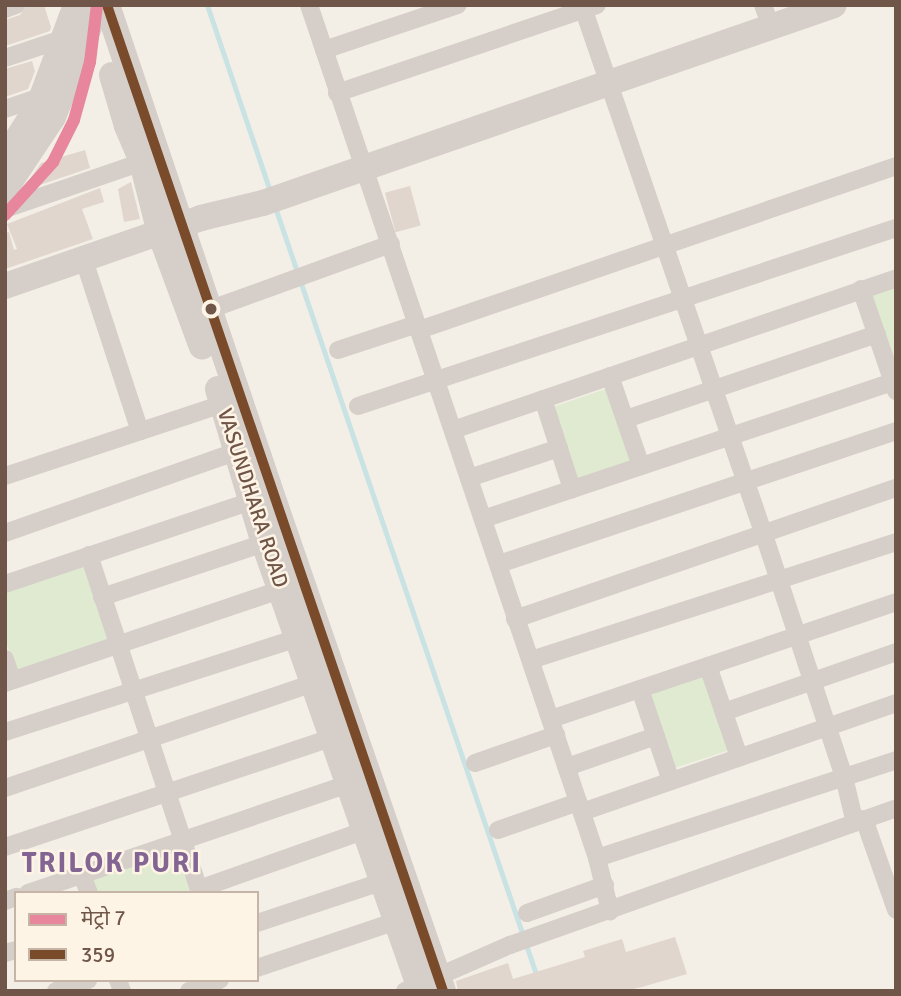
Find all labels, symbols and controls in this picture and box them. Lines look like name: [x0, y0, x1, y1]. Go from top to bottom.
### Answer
unlabelled marker: [204, 302, 218, 316]
street label: VASUNDHARA ROAD: [212, 405, 294, 591]
district label: TRILOK PURI: [23, 846, 201, 880]
legend: [14, 891, 259, 982]
text: मेट्रो 7: [81, 905, 126, 931]
text: 359: [81, 942, 115, 968]

